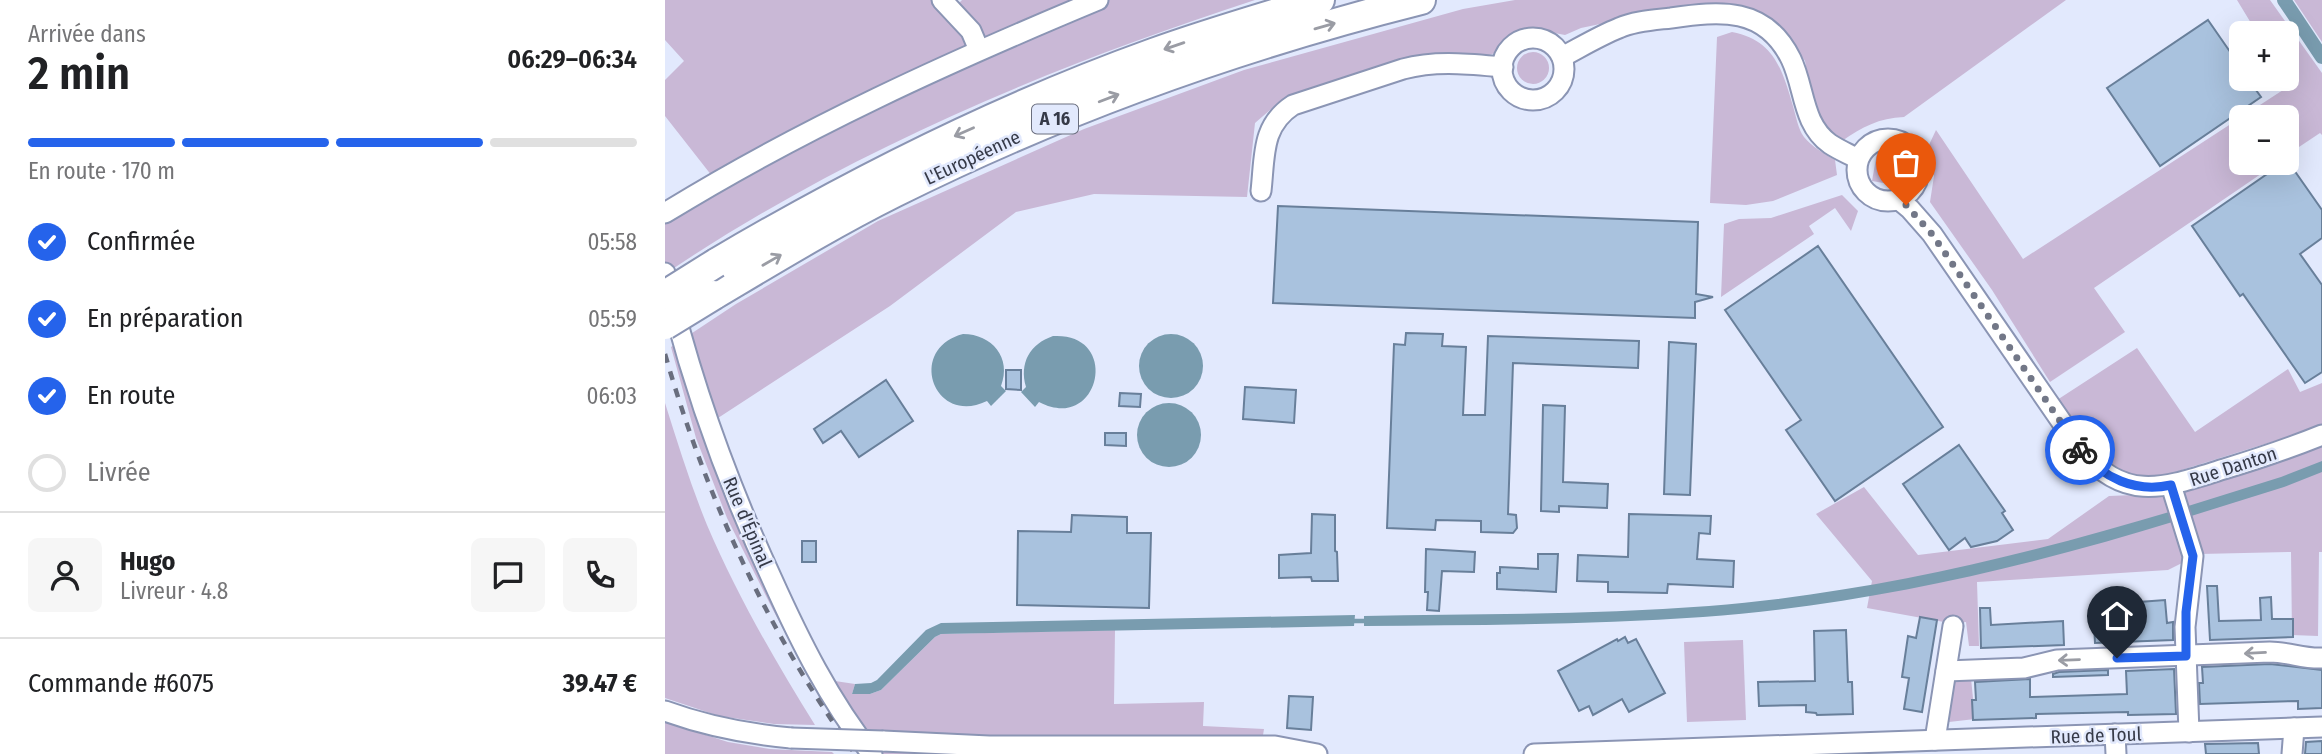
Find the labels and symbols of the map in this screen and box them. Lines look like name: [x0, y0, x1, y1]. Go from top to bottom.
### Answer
one-way arrow: [1314, 18, 1336, 31]
one-way arrow: [1164, 41, 1186, 53]
one-way arrow: [1098, 90, 1120, 103]
road number: A 16: [1032, 104, 1078, 134]
street label: L'Européenne: [921, 125, 1024, 190]
one-way arrow: [953, 126, 975, 139]
pin: [1876, 133, 1936, 205]
one-way arrow: [762, 253, 782, 267]
courier: [2045, 415, 2115, 485]
street label: Rue Danton: [2187, 442, 2280, 491]
street label: Rue d'Épinal: [718, 474, 777, 571]
pin: [2087, 586, 2147, 658]
one-way arrow: [2243, 646, 2266, 659]
one-way arrow: [2058, 653, 2081, 666]
street label: Rue de Toul: [2050, 722, 2142, 749]

